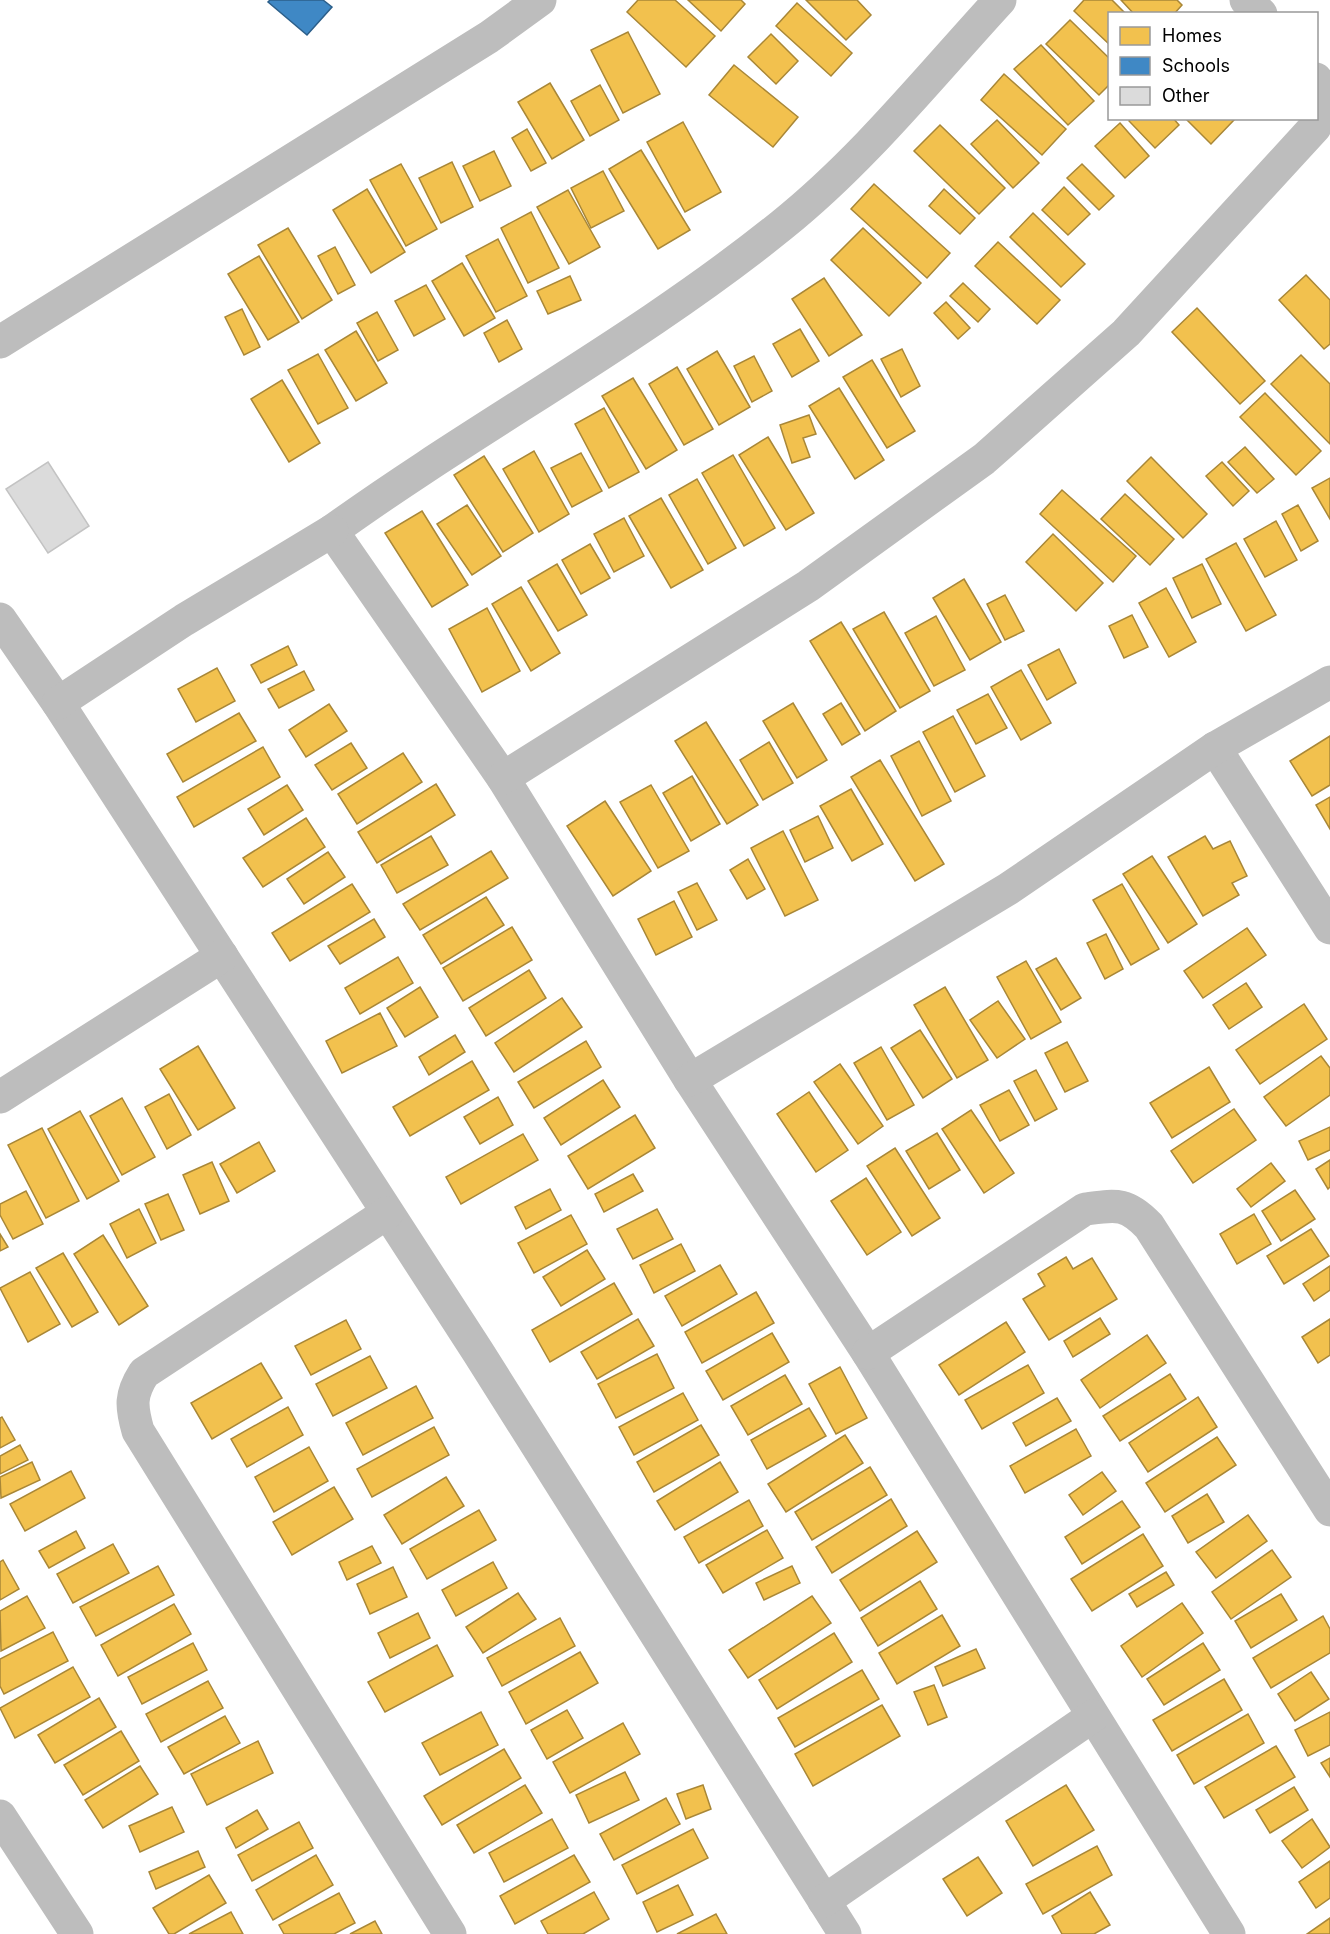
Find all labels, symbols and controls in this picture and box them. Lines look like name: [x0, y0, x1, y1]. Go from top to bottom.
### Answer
legend: [1108, 12, 1318, 120]
text: Homes: [1162, 25, 1222, 46]
text: Schools: [1162, 55, 1230, 76]
text: Other: [1162, 85, 1210, 106]

